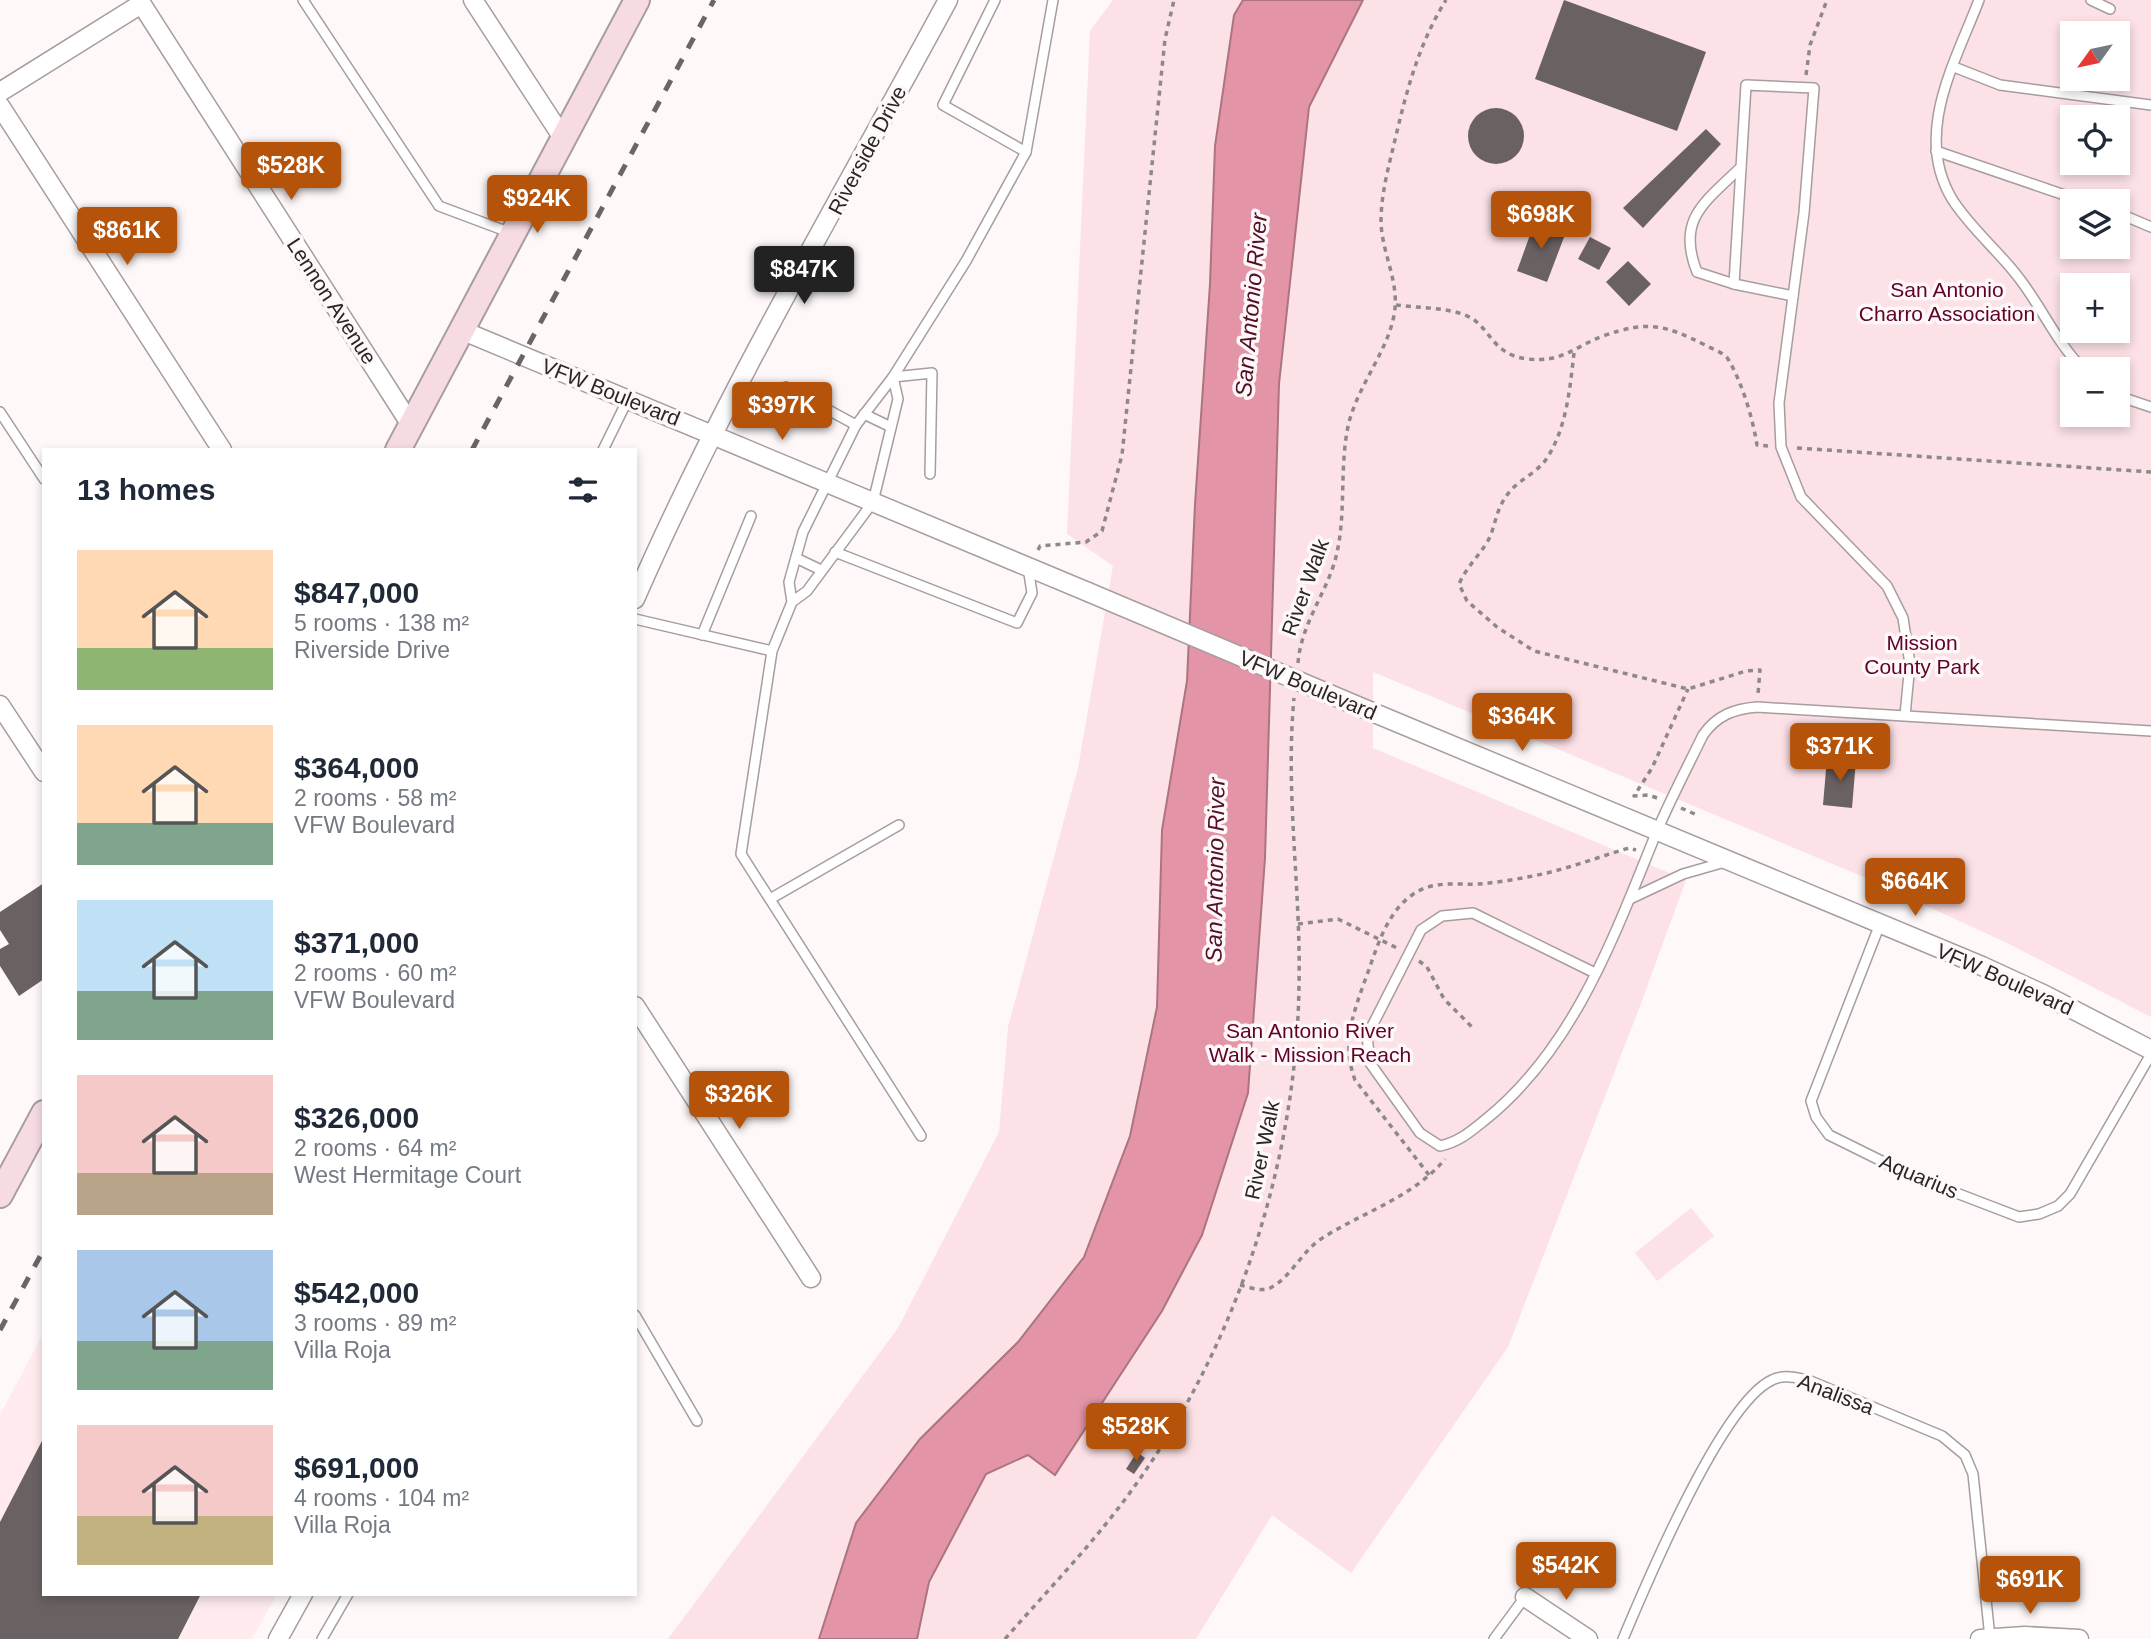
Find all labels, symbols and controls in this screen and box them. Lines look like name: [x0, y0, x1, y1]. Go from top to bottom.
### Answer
north arrow: [2060, 21, 2130, 91]
map controls: [2060, 21, 2130, 427]
street label: Riverside Drive: [823, 82, 911, 218]
button: locate: [2060, 105, 2130, 175]
pin: $528K: [242, 142, 340, 202]
text: $528K: [257, 152, 325, 178]
pin: $924K: [488, 176, 586, 235]
text: $924K: [503, 185, 571, 211]
button: layers: [2060, 189, 2130, 259]
pin: $698K: [1492, 191, 1590, 251]
text: $698K: [1507, 201, 1575, 227]
pin: $861K: [78, 208, 176, 267]
water label: San Antonio River: [1230, 211, 1272, 398]
text: $861K: [93, 217, 161, 243]
street label: Lennon Avenue: [283, 234, 381, 368]
pin: $847K: [755, 246, 853, 306]
text: $847K: [770, 256, 838, 282]
button: +: [2060, 273, 2130, 343]
park label: San Antonio Charro Association: [1859, 278, 2035, 325]
street label: VFW Boulevard: [539, 354, 683, 430]
button: −: [2060, 357, 2130, 427]
pin: $397K: [733, 382, 831, 442]
text: $397K: [748, 392, 816, 418]
icon: filters: [564, 471, 602, 509]
text: 13 homes: [77, 473, 215, 506]
street label: River Walk: [1277, 535, 1333, 638]
text: $847,000: [294, 576, 419, 609]
icon: home: [133, 578, 217, 662]
text: 5 rooms · 138 m²: [294, 610, 469, 636]
park label: Mission County Park: [1864, 631, 1980, 678]
text: Riverside Drive: [294, 637, 450, 663]
street label: VFW Boulevard: [1236, 646, 1380, 724]
pin: $364K: [1473, 694, 1571, 753]
text: $364K: [1488, 703, 1556, 729]
pin: $371K: [1791, 724, 1889, 783]
text: $371K: [1806, 733, 1874, 759]
text: $364,000: [294, 751, 419, 784]
icon: home: [133, 753, 217, 837]
water label: San Antonio River: [1200, 776, 1230, 962]
text: 2 rooms · 58 m²: [294, 785, 456, 811]
text: VFW Boulevard: [294, 812, 455, 838]
pin: $664K: [1866, 858, 1964, 918]
text: $664K: [1881, 868, 1949, 894]
text: $371,000: [294, 926, 419, 959]
icon: home: [133, 928, 217, 1012]
street label: VFW Boulevard: [1933, 939, 2077, 1019]
text: 2 rooms · 60 m²: [294, 960, 456, 986]
text: VFW Boulevard: [294, 987, 455, 1013]
park label: San Antonio River Walk - Mission Reach: [1209, 1019, 1411, 1066]
pin: $326K: [690, 1072, 788, 1131]
text: $326K: [705, 1081, 773, 1107]
street label: River Walk: [1240, 1098, 1284, 1202]
text: $326,000: [294, 1101, 419, 1134]
icon: home: [133, 1103, 217, 1187]
text: 2 rooms · 64 m²: [294, 1135, 456, 1161]
street label: Aquarius: [1876, 1149, 1962, 1203]
text: West Hermitage Court: [294, 1162, 521, 1188]
text: $542,000: [294, 1276, 419, 1309]
icon: home: [133, 1278, 217, 1362]
text: 3 rooms · 89 m²: [294, 1310, 456, 1336]
text: Villa Roja: [294, 1337, 391, 1363]
street label: Analissa: [1795, 1369, 1877, 1419]
pin: $528K: [1087, 1404, 1185, 1463]
text: $528K: [1102, 1413, 1170, 1439]
text: $691,000: [294, 1451, 419, 1484]
icon: home: [133, 1453, 217, 1537]
text: 4 rooms · 104 m²: [294, 1485, 469, 1511]
text: Villa Roja: [294, 1512, 391, 1538]
pin: $542K: [1517, 1542, 1615, 1602]
text: $542K: [1532, 1552, 1600, 1578]
pin: $691K: [1981, 1556, 2079, 1616]
text: $691K: [1996, 1566, 2064, 1592]

